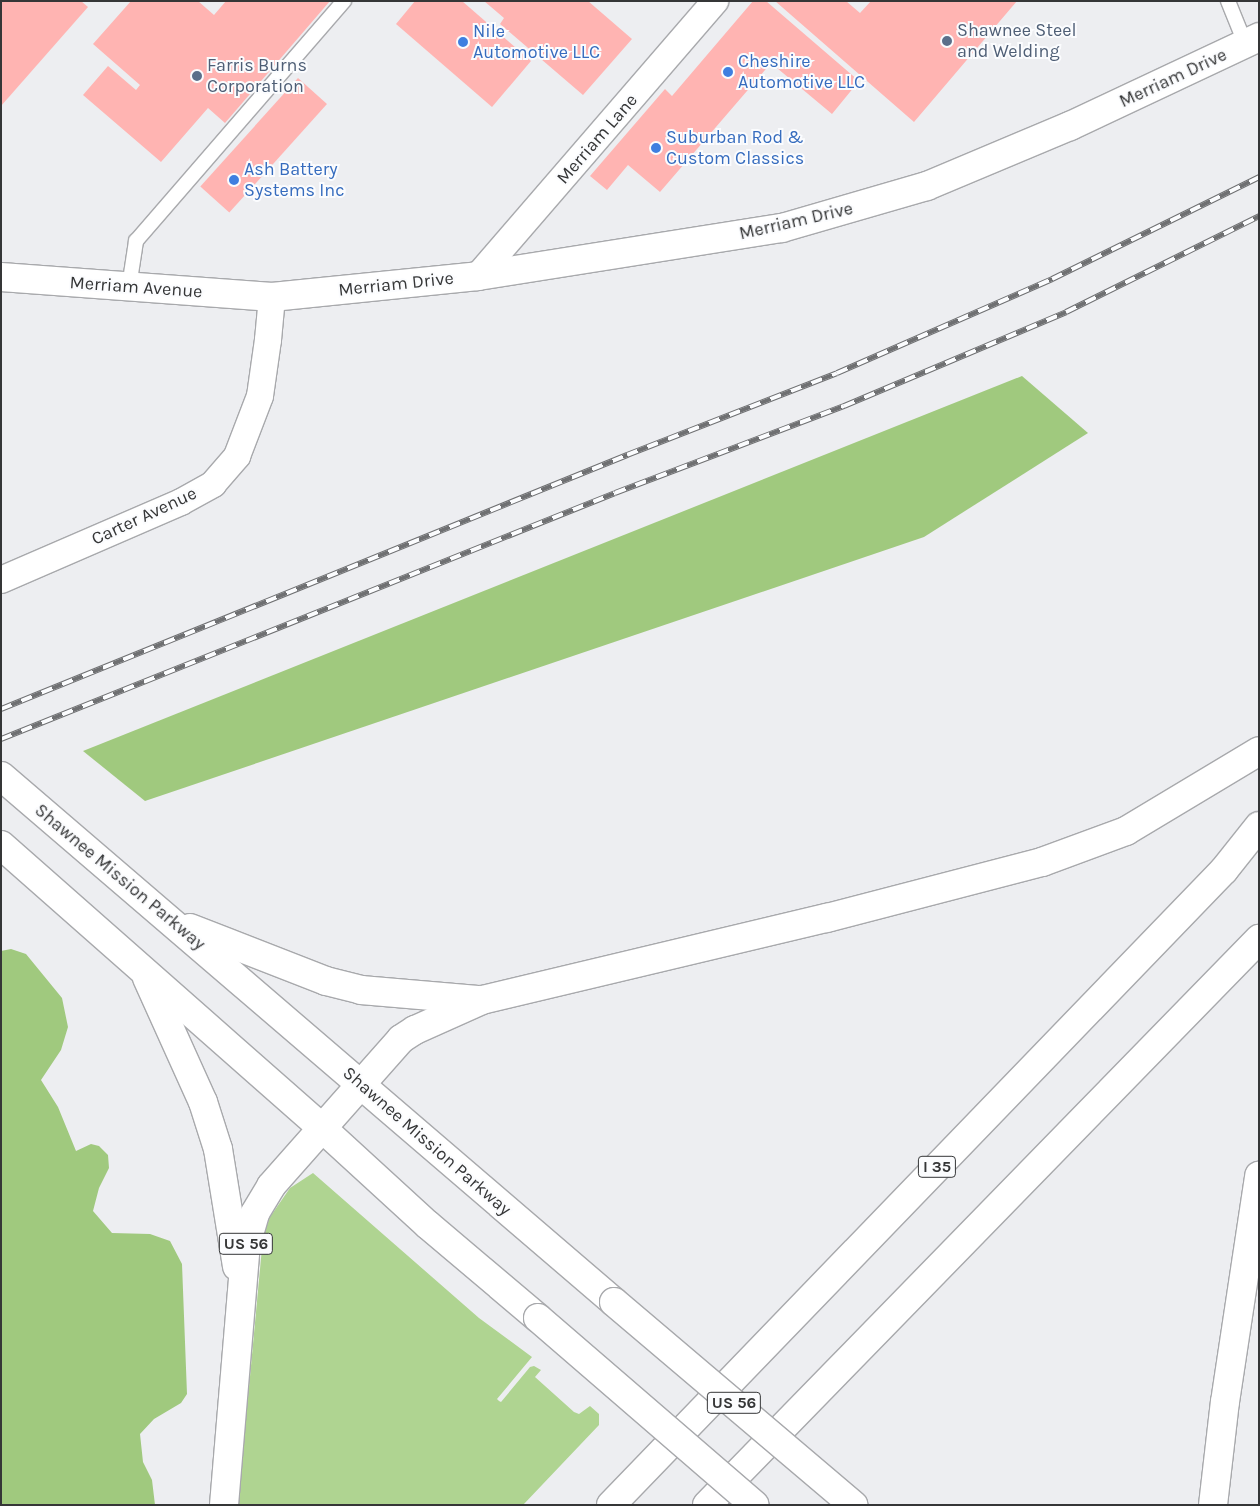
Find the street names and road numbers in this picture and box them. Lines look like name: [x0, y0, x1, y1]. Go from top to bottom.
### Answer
street label: Merriam Drive: [1116, 44, 1230, 112]
street label: Merriam Lane: [552, 90, 642, 188]
street label: Merriam Drive: [737, 197, 855, 245]
street label: Merriam Drive: [337, 267, 455, 301]
street label: Merriam Avenue: [69, 272, 203, 302]
street label: Carter Avenue: [88, 482, 200, 550]
street label: Shawnee Mission Parkway: [30, 799, 210, 955]
street label: Shawnee Mission Parkway: [338, 1062, 516, 1220]
road number: I 35: [917, 1154, 957, 1180]
road number: US 56: [218, 1230, 274, 1258]
road number: US 56: [706, 1390, 762, 1416]

